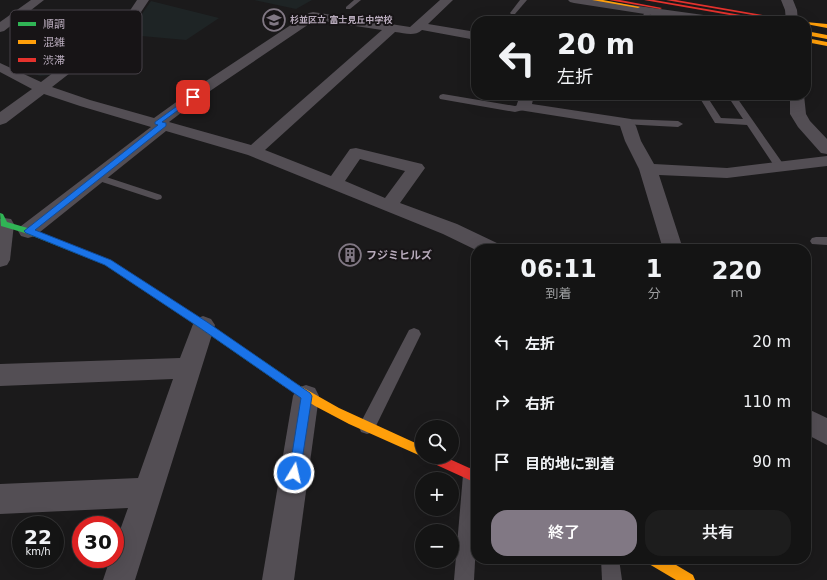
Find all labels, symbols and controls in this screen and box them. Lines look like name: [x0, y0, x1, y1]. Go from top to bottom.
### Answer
school or university icon: 杉並区立 富士見丘中学校: [261, 7, 287, 33]
legend: [10, 10, 142, 74]
place label: 杉並区立 富士見丘中学校: [290, 15, 393, 25]
text: 順調: [43, 18, 65, 31]
text: 20 m: [557, 28, 635, 61]
icon: left: [491, 32, 543, 84]
text: 混雑: [43, 36, 65, 49]
text: 渋滞: [43, 54, 65, 67]
text: 左折: [557, 66, 593, 87]
pin: [176, 80, 210, 114]
icon: arrive: [182, 86, 204, 108]
building icon: フジミヒルズ: [337, 242, 363, 268]
place label: フジミヒルズ: [366, 249, 432, 262]
text: 06:11: [520, 255, 597, 283]
text: 1: [646, 255, 662, 283]
text: 220: [712, 257, 762, 285]
text: m: [730, 285, 743, 300]
text: 到着: [545, 286, 571, 301]
text: 分: [648, 286, 661, 301]
icon: left: [491, 331, 513, 353]
text: 20 m: [753, 333, 791, 351]
text: 左折: [525, 335, 555, 353]
icon: right: [491, 391, 513, 413]
text: 110 m: [743, 393, 791, 411]
text: 右折: [525, 395, 555, 413]
map controls: [415, 420, 459, 568]
button: search: [415, 420, 459, 464]
icon: arrive: [491, 451, 513, 473]
position arrow: [273, 452, 315, 494]
text: 90 m: [753, 453, 791, 471]
text: 目的地に到着: [525, 455, 615, 473]
button: +: [415, 472, 459, 516]
button: 終了: [491, 510, 637, 556]
button: 共有: [645, 510, 791, 556]
speed limit sign: 30: [72, 516, 124, 568]
button: −: [415, 524, 459, 568]
text: 22: [24, 525, 52, 549]
text: km/h: [25, 546, 51, 557]

